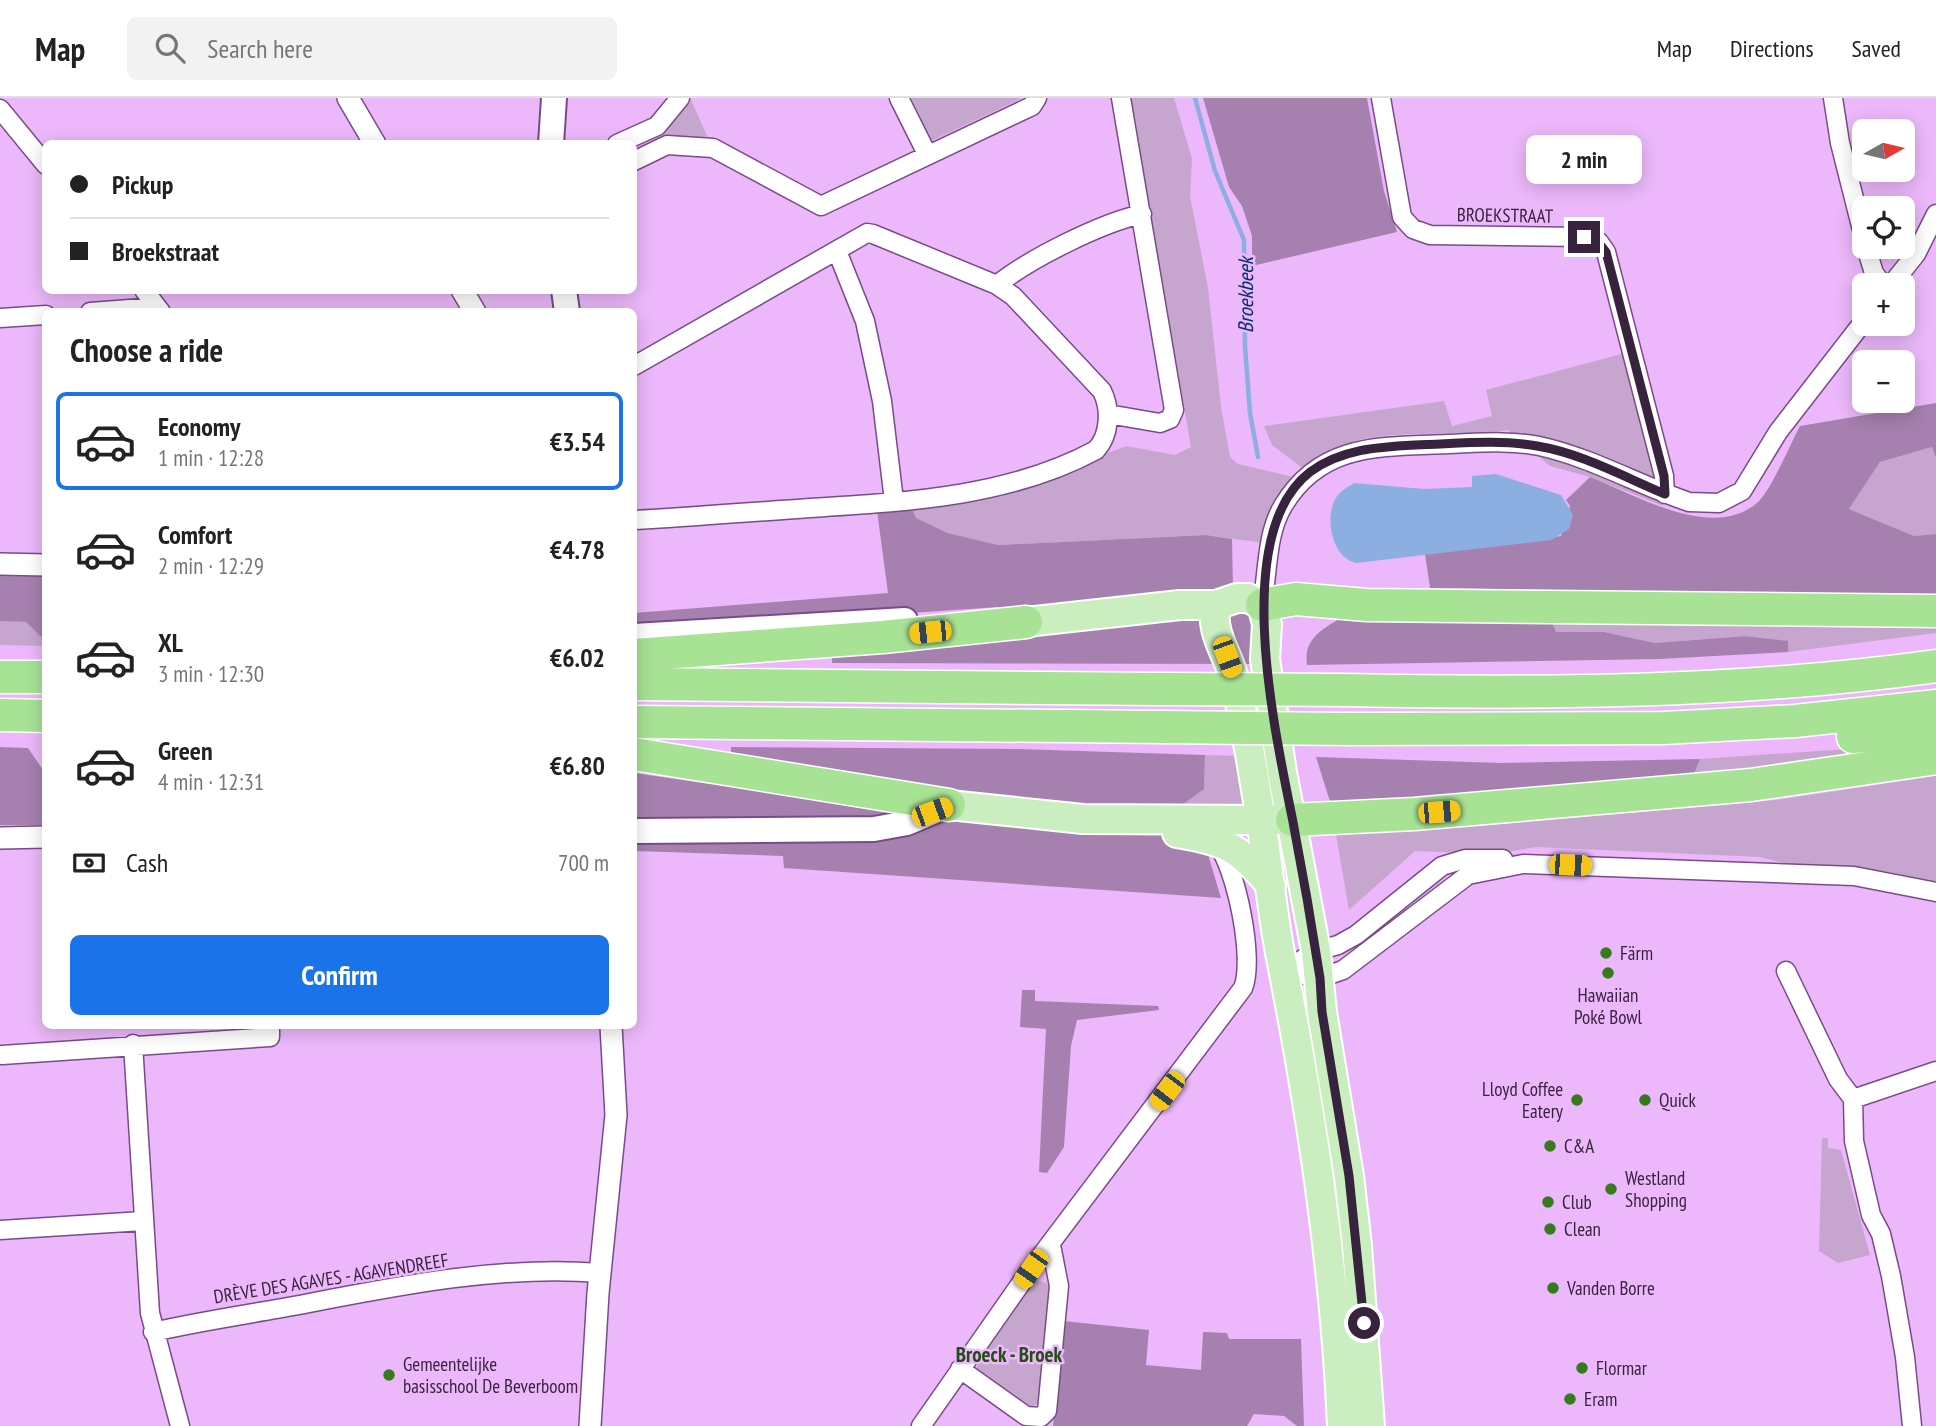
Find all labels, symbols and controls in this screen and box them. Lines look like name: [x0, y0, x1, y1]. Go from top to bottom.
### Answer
search box: [127, 17, 617, 80]
text: Map: [35, 27, 85, 70]
icon: search: [151, 29, 189, 67]
text: Search here: [207, 32, 313, 65]
text: Map: [1657, 33, 1692, 64]
text: Directions: [1730, 33, 1814, 64]
text: Saved: [1852, 33, 1901, 64]
north arrow: [1852, 119, 1914, 182]
map controls: [1852, 119, 1915, 413]
callout: 2 min: [1526, 136, 1642, 184]
text: 2 min: [1561, 145, 1607, 174]
text: Pickup: [112, 168, 173, 201]
button: locate: [1852, 196, 1915, 259]
street label: BROEKSTRAAT: [1457, 202, 1554, 228]
route end: [1568, 221, 1600, 253]
text: Broekstraat: [112, 235, 219, 268]
water label: Broekbeek: [1232, 254, 1259, 333]
button: +: [1852, 273, 1915, 336]
text: Choose a ride: [70, 329, 223, 371]
button: −: [1852, 350, 1915, 413]
icon: car: [74, 410, 137, 473]
text: Economy: [158, 410, 240, 443]
text: €3.54: [550, 425, 605, 458]
text: 1 min · 12:28: [158, 443, 264, 472]
icon: car: [74, 518, 137, 581]
text: Comfort: [158, 518, 232, 551]
text: €4.78: [550, 533, 605, 566]
text: 2 min · 12:29: [158, 551, 264, 580]
car: [909, 619, 952, 645]
icon: car: [74, 626, 137, 689]
text: XL: [158, 626, 183, 659]
car: [1210, 634, 1245, 680]
text: €6.02: [550, 641, 605, 674]
text: 3 min · 12:30: [158, 659, 264, 688]
icon: car: [74, 734, 137, 797]
text: Green: [158, 734, 213, 767]
text: €6.80: [550, 749, 605, 782]
text: 4 min · 12:31: [158, 767, 264, 796]
car: [909, 795, 956, 829]
car: [1418, 800, 1461, 824]
icon: cash: [70, 844, 108, 882]
text: Cash: [126, 846, 168, 879]
text: 700 m: [558, 848, 609, 877]
car: [1549, 854, 1592, 876]
button: Confirm: [70, 935, 609, 1015]
place label: Färm: [1620, 941, 1653, 965]
marker: Färm: [1598, 945, 1614, 961]
marker: Hawaiian Poké Bowl: [1600, 965, 1616, 981]
place label: Hawaiian Poké Bowl: [1574, 983, 1643, 1029]
car: [1146, 1068, 1189, 1114]
place label: Lloyd Coffee Eatery: [1482, 1077, 1564, 1123]
place label: Quick: [1659, 1088, 1697, 1112]
marker: Lloyd Coffee Eatery: [1569, 1092, 1585, 1108]
marker: Quick: [1637, 1092, 1653, 1108]
place label: C&A: [1564, 1134, 1594, 1158]
marker: C&A: [1542, 1138, 1558, 1154]
place label: Westland Shopping: [1625, 1166, 1687, 1212]
marker: Westland Shopping: [1603, 1181, 1619, 1197]
place label: Club: [1562, 1190, 1592, 1214]
marker: Club: [1540, 1194, 1556, 1210]
place label: Clean: [1564, 1217, 1601, 1241]
marker: Clean: [1542, 1221, 1558, 1237]
car: [1011, 1246, 1052, 1292]
street label: DRÈVE DES AGAVES - AGAVENDREEF: [212, 1248, 450, 1308]
place label: Vanden Borre: [1566, 1276, 1655, 1300]
marker: Vanden Borre: [1545, 1280, 1561, 1296]
route start: [1348, 1307, 1380, 1339]
district label: Broeck - Broek: [956, 1341, 1063, 1368]
place label: Gemeentelijke basisschool De Beverboom: [403, 1352, 578, 1398]
place label: Flormar: [1596, 1356, 1648, 1380]
marker: Flormar: [1574, 1360, 1590, 1376]
marker: Gemeentelijke basisschool De Beverboom: [381, 1367, 397, 1383]
place label: Eram: [1584, 1387, 1617, 1411]
marker: Eram: [1562, 1391, 1578, 1407]

